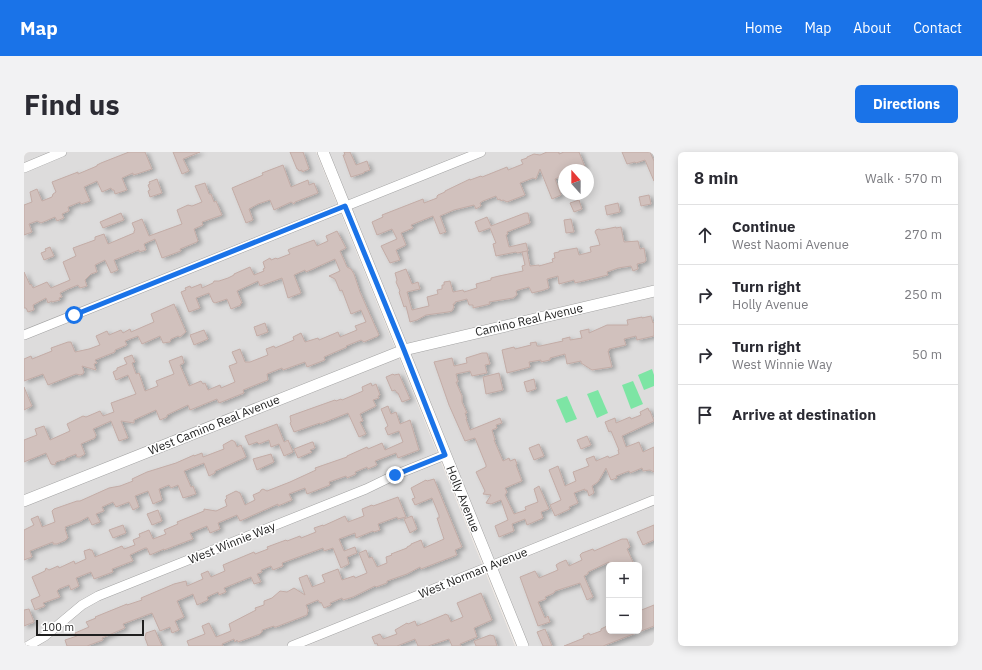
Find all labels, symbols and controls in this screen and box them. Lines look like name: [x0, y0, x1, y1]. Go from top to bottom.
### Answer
text: Map: [20, 16, 58, 40]
text: Home: [745, 19, 782, 37]
text: Map: [804, 19, 831, 37]
text: About: [853, 19, 891, 37]
text: Contact: [913, 19, 962, 37]
button: Directions: [855, 85, 958, 123]
text: Find us: [24, 86, 120, 123]
north arrow: [558, 164, 594, 200]
text: 8 min: [694, 167, 738, 189]
text: Walk · 570 m: [865, 170, 942, 187]
text: Continue: [732, 217, 796, 236]
icon: ahead: [694, 224, 716, 246]
text: 270 m: [904, 226, 942, 243]
text: West Naomi Avenue: [732, 236, 849, 253]
text: Turn right: [732, 277, 801, 296]
icon: right: [694, 284, 716, 306]
text: 250 m: [904, 286, 942, 303]
text: Holly Avenue: [732, 296, 808, 313]
street label: Camino Real Avenue: [473, 300, 585, 339]
route start: [65, 306, 83, 324]
text: Turn right: [732, 337, 801, 356]
icon: right: [694, 344, 716, 366]
text: 50 m: [912, 346, 942, 363]
text: West Winnie Way: [732, 356, 832, 373]
street label: West Camino Real Avenue: [146, 391, 282, 458]
icon: arrive: [694, 404, 716, 426]
text: Arrive at destination: [732, 405, 876, 424]
street label: Holly Avenue: [443, 463, 484, 535]
route end: [386, 466, 404, 484]
street label: West Winnie Way: [186, 518, 278, 567]
street label: West Norman Avenue: [416, 544, 530, 601]
map controls: [606, 562, 642, 634]
button: +: [606, 562, 642, 598]
button: −: [606, 598, 642, 634]
scale bar: [36, 618, 144, 637]
text: 100 m: [42, 620, 74, 634]

